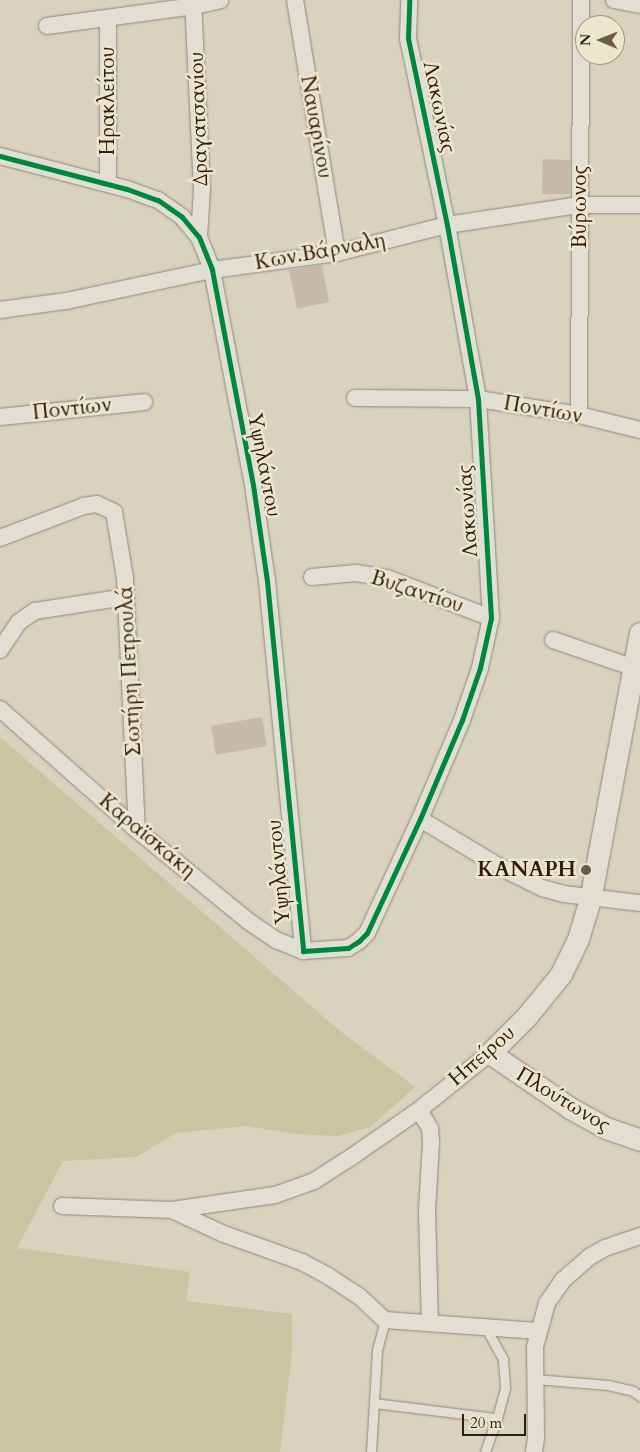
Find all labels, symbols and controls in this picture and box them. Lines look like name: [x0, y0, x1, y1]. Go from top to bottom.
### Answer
north arrow: [575, 15, 625, 65]
text: N: [576, 34, 595, 46]
street label: Ηρακλείτου: [95, 46, 121, 156]
street label: Δραγατσανίου: [184, 51, 214, 187]
street label: Λακωνίας: [417, 59, 461, 155]
street label: Ναυαρίνου: [295, 74, 337, 180]
street label: Βύρωνος: [567, 165, 593, 249]
street label: Κων.Βάρναλη: [253, 228, 387, 276]
street label: Ποντίων: [502, 391, 584, 429]
street label: Ποντίων: [31, 392, 113, 426]
street label: Υψηλάντου: [242, 411, 286, 519]
street label: Λακωνίας: [452, 464, 484, 558]
street label: Βυζαντίου: [368, 565, 466, 619]
street label: Σωτήρη Πετρουλά: [113, 585, 147, 757]
street label: Καραϊσκάκη: [94, 788, 200, 884]
street label: Υψηλάντου: [262, 818, 296, 926]
place label: ΚΑΝΑΡΗ: [477, 857, 576, 883]
marker: ΚΑΝΑΡΗ: [580, 864, 592, 876]
street label: Ηπείρου: [444, 1020, 520, 1092]
street label: Πλούτωνος: [511, 1062, 615, 1138]
scale bar: [465, 1404, 529, 1436]
text: 20 m: [470, 1413, 502, 1433]

